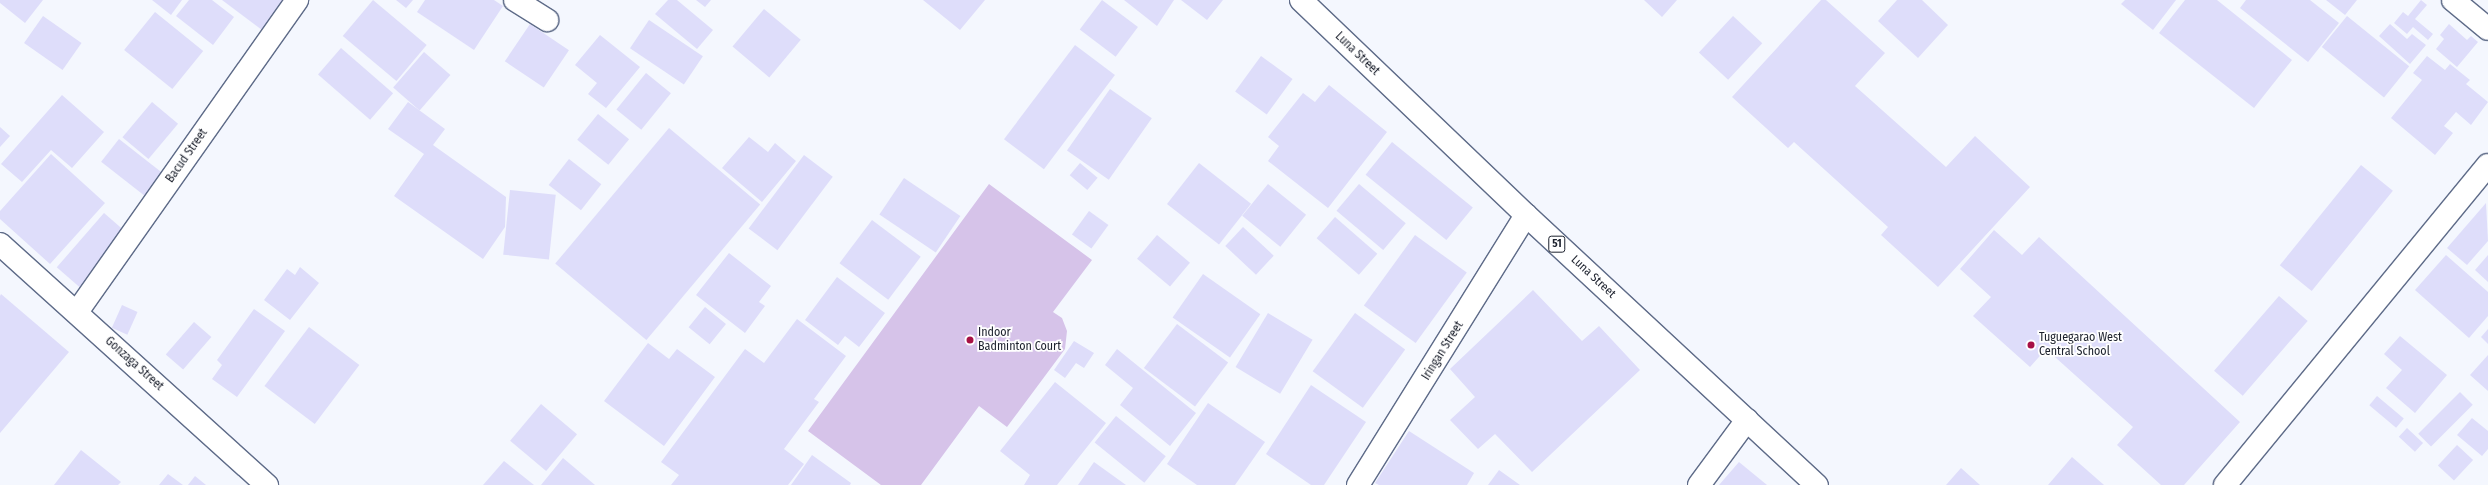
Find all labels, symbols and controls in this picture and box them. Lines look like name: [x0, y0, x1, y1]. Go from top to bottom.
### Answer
street label: Luna Street: [1332, 29, 1382, 79]
street label: Bacud Street: [163, 126, 211, 186]
road number: 51: [1548, 235, 1566, 253]
street label: Luna Street: [1568, 253, 1618, 301]
street label: Iringan Street: [1419, 319, 1467, 383]
place label: Indoor Badminton Court: [978, 326, 1061, 354]
place label: Tuguegarao West Central School: [2039, 331, 2122, 359]
street label: Gonzaga Street: [102, 334, 166, 394]
marker: Indoor Badminton Court: [965, 335, 975, 345]
marker: Tuguegarao West Central School: [2026, 340, 2036, 350]

